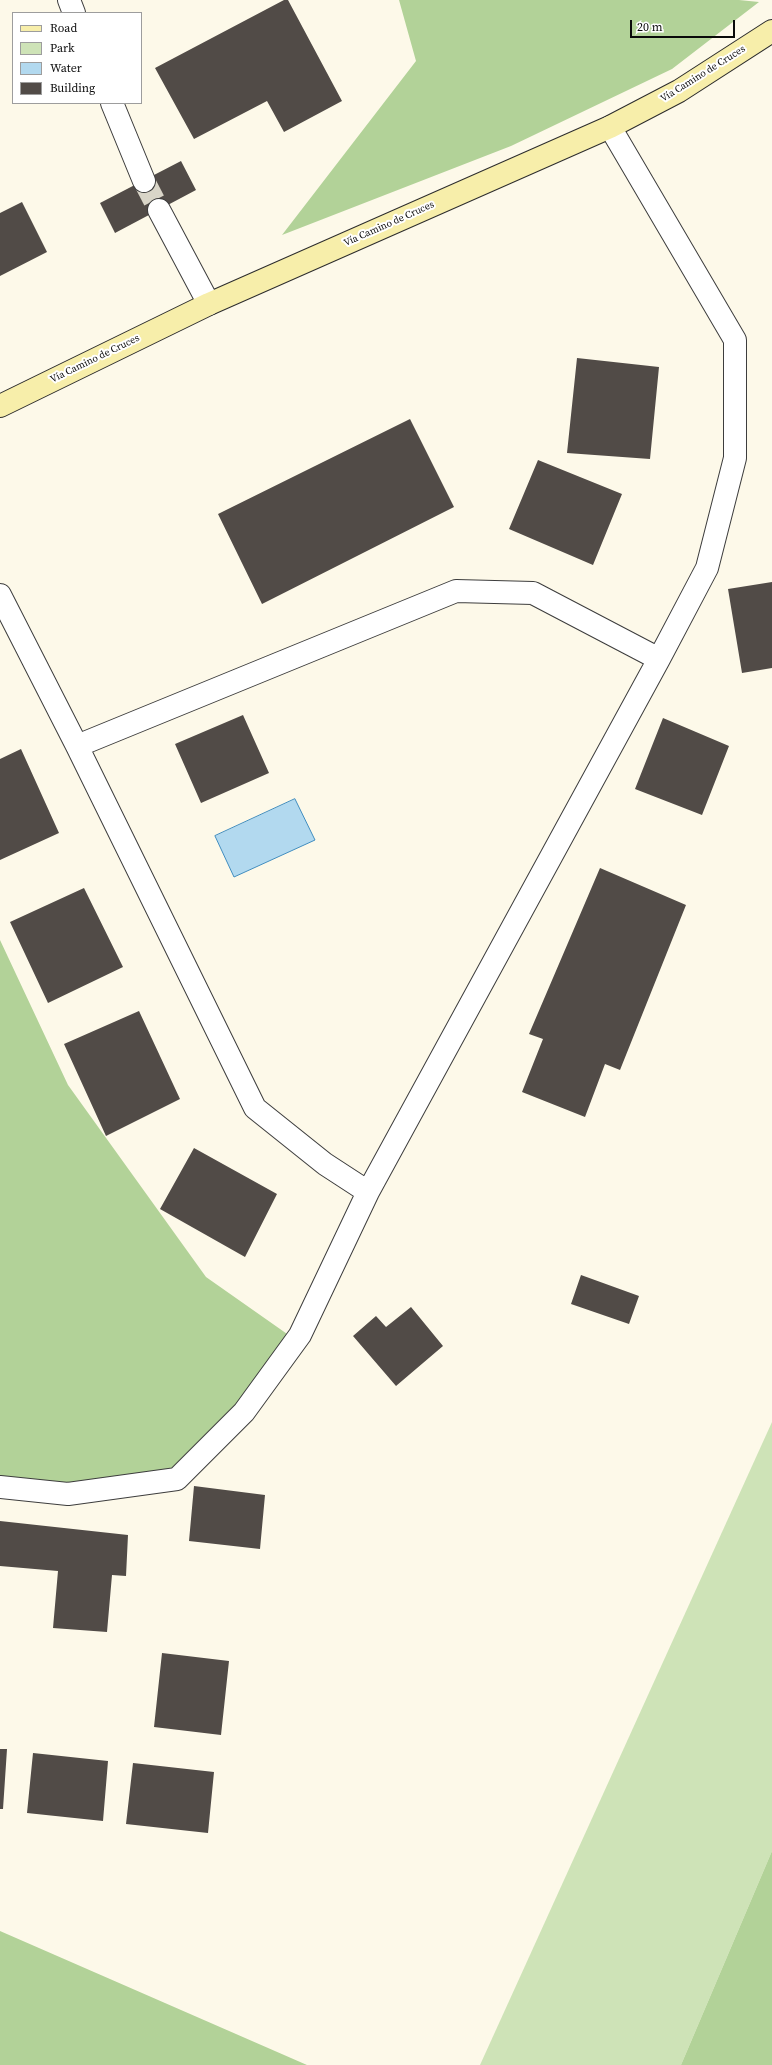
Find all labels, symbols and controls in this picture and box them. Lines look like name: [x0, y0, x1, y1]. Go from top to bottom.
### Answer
legend: [12, 12, 142, 104]
scale bar: [632, 12, 737, 38]
text: 20 m: [637, 19, 663, 35]
text: Road: [50, 20, 77, 36]
text: Park: [50, 40, 75, 56]
street label: Vía Camino de Cruces: [658, 43, 748, 105]
text: Water: [50, 60, 82, 76]
text: Building: [50, 80, 95, 96]
street label: Vía Camino de Cruces: [342, 199, 436, 249]
street label: Vía Camino de Cruces: [48, 332, 142, 386]

